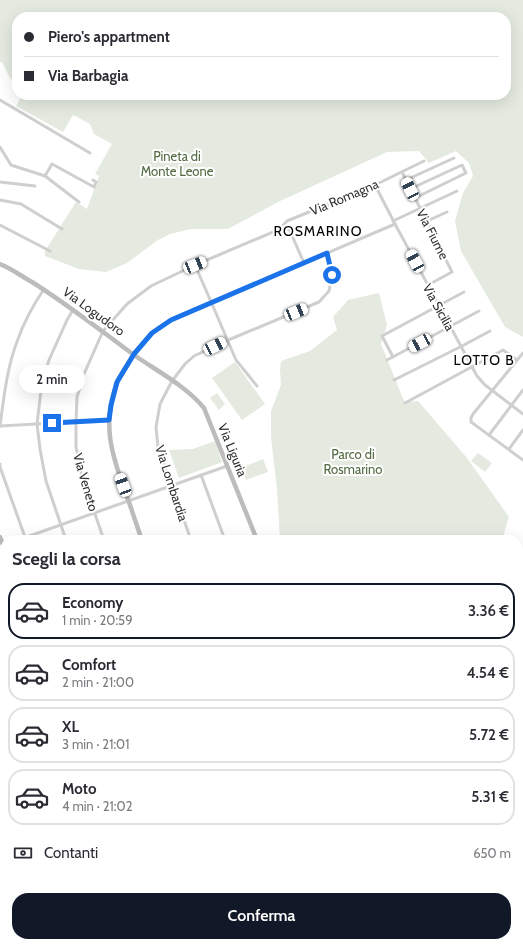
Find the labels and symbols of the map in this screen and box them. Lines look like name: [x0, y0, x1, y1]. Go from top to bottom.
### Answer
park label: Pineta di Monte Leone: [141, 148, 214, 179]
street label: Via Romagna: [307, 175, 381, 219]
car: [399, 176, 421, 202]
street label: Via Fiume: [413, 206, 453, 262]
district label: ROSMARINO: [273, 222, 363, 240]
car: [404, 248, 426, 274]
car: [182, 255, 208, 275]
route start: [323, 266, 341, 284]
street label: Via Sicilia: [420, 281, 459, 334]
street label: Via Logudoro: [60, 283, 128, 339]
car: [283, 302, 309, 322]
car: [407, 332, 433, 354]
car: [202, 335, 228, 357]
district label: LOTTO B: [454, 351, 515, 369]
callout: 2 min: [19, 365, 85, 393]
route end: [43, 414, 61, 432]
street label: Via Liguria: [215, 421, 251, 480]
street label: Via Lombardia: [152, 443, 192, 524]
park label: Parco di Rosmarino: [323, 446, 383, 477]
street label: Via Veneto: [70, 451, 102, 513]
car: [113, 472, 133, 498]

